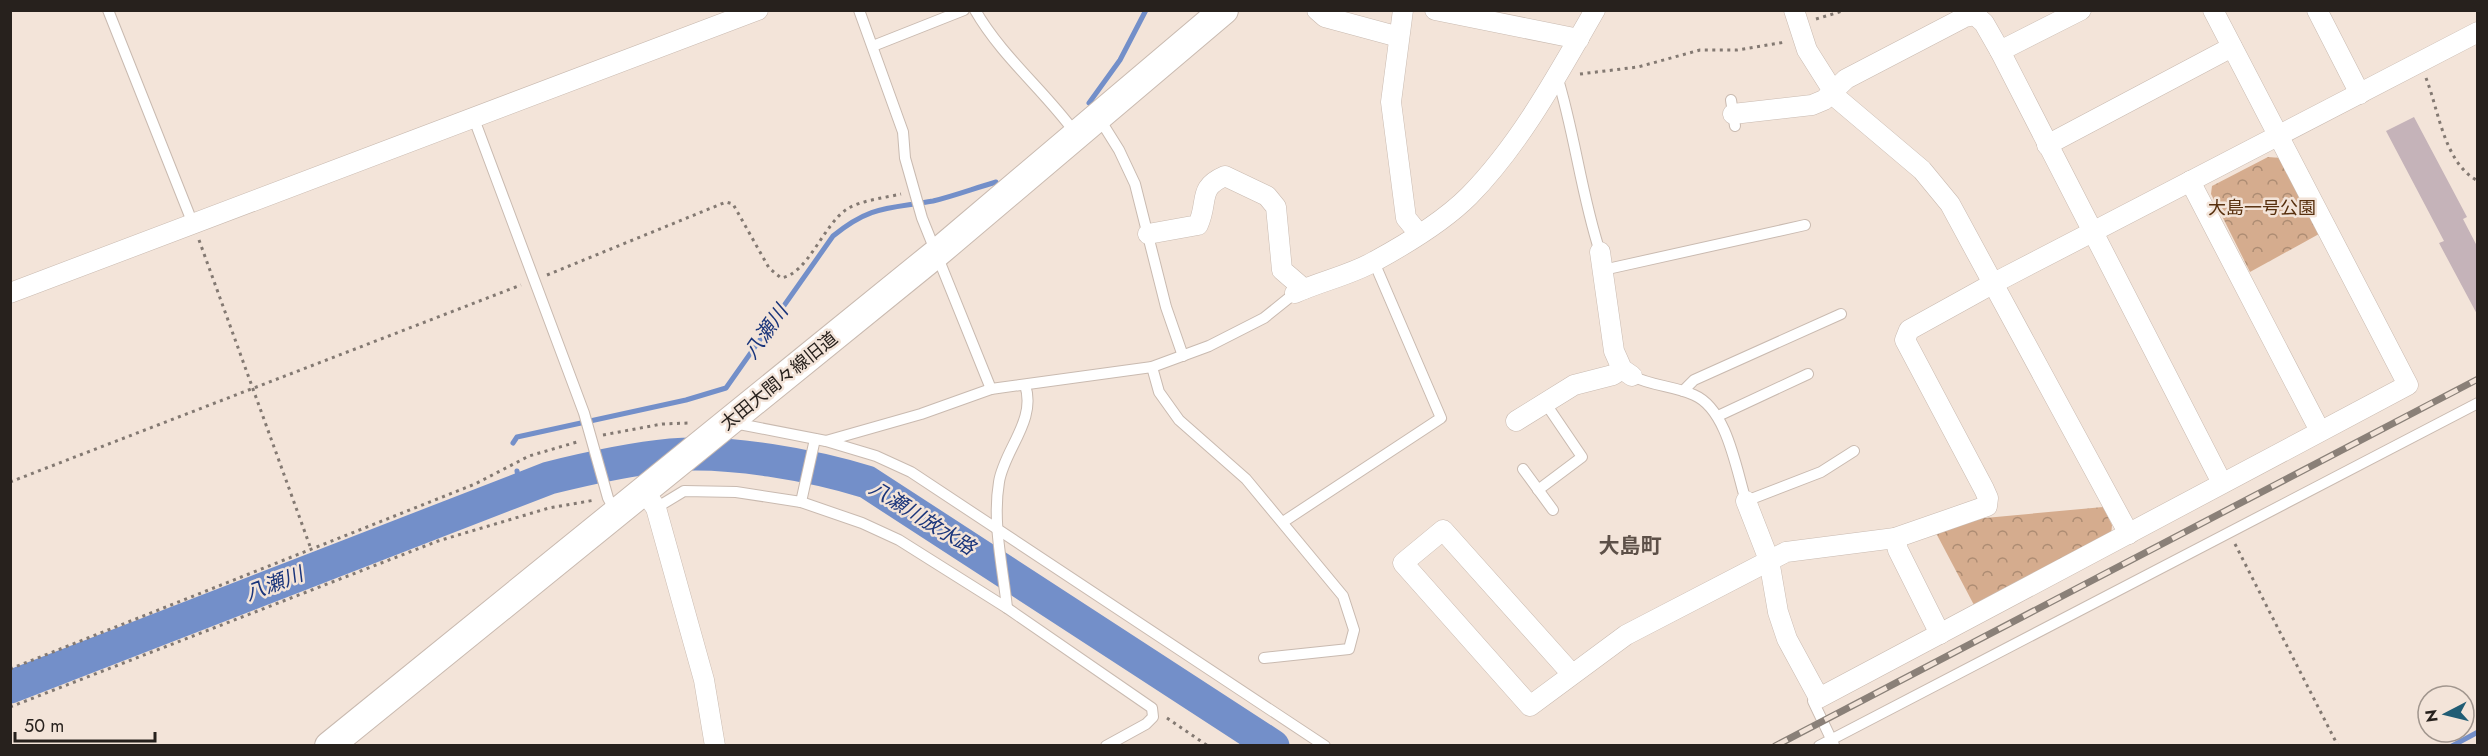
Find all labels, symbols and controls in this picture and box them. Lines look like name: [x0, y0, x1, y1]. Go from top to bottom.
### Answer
park label: 大島一号公園: [2208, 195, 2316, 221]
water label: 八瀬川: [737, 297, 796, 365]
street label: 太田大間々線旧道: [715, 326, 843, 436]
water label: 八瀬川放水路: [863, 474, 982, 563]
district label: 大島町: [1599, 531, 1662, 561]
water label: 八瀬川: [241, 559, 309, 608]
north arrow: [2416, 684, 2476, 744]
scale bar: [15, 705, 154, 743]
text: N: [2419, 708, 2444, 723]
text: 50 m: [24, 713, 64, 739]

